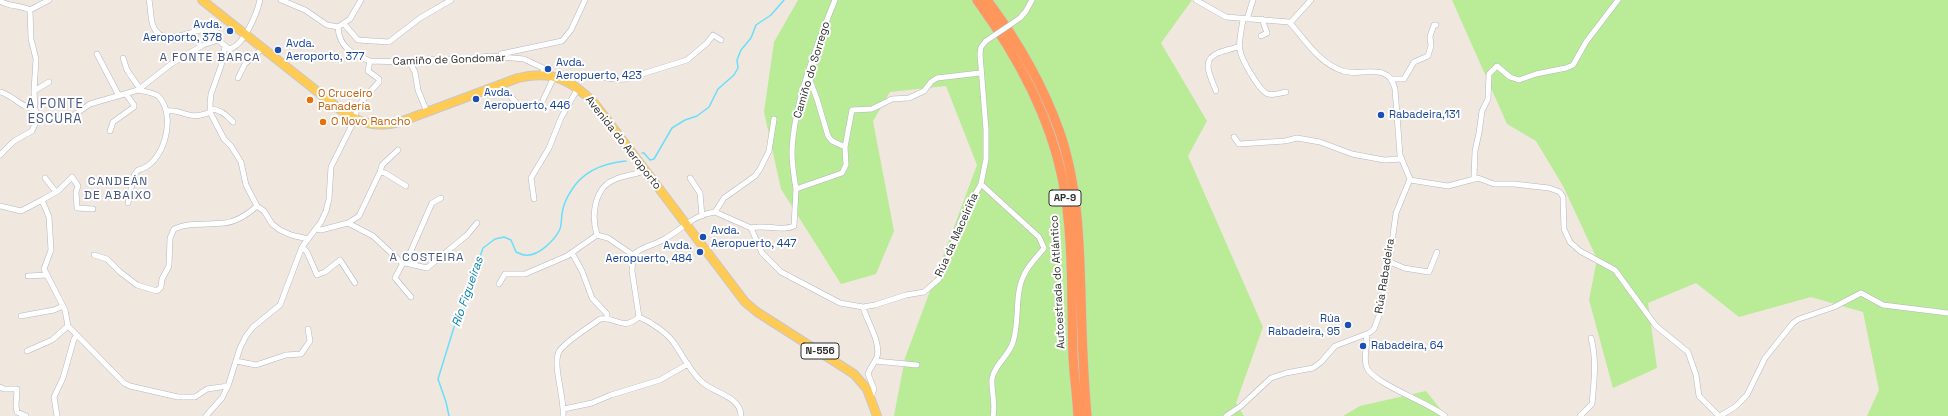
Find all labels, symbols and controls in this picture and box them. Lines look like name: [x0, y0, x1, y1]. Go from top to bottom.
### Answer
place label: Avda. Aeroporto, 378: [143, 18, 222, 44]
street label: Camiño do Sorrego: [791, 20, 833, 120]
marker: Avda. Aeroporto, 378: [225, 26, 235, 36]
place label: Avda. Aeroporto, 377: [286, 37, 364, 63]
marker: Avda. Aeroporto, 377: [273, 45, 283, 55]
district label: A FONTE BARCA: [159, 51, 261, 65]
street label: Camiño de Gondomar: [392, 51, 506, 69]
place label: Avda. Aeropuerto, 423: [556, 56, 642, 82]
marker: Avda. Aeropuerto, 423: [543, 64, 553, 74]
place label: Avda. Aeropuerto, 446: [484, 86, 570, 112]
place label: O Cruceiro Panadería: [318, 87, 373, 113]
marker: Avda. Aeropuerto, 446: [471, 94, 481, 104]
street label: Avenida do Aeroporto: [582, 94, 664, 192]
marker: O Cruceiro Panadería: [305, 95, 315, 105]
district label: A FONTE ESCURA: [26, 96, 84, 127]
place label: Rabadeira,131: [1389, 108, 1460, 122]
marker: Rabadeira,131: [1376, 110, 1386, 120]
place label: O Novo Rancho: [331, 115, 411, 129]
marker: O Novo Rancho: [318, 117, 328, 127]
district label: CANDEÁN DE ABAIXO: [84, 175, 152, 203]
road number: AP-9: [1049, 190, 1081, 206]
street label: Rúa da Maceiriña: [933, 191, 981, 279]
street label: Autoestrada do Atlántico: [1048, 215, 1068, 349]
place label: Avda. Aeropuerto, 447: [711, 224, 796, 250]
marker: Avda. Aeropuerto, 447: [698, 232, 708, 242]
street label: Rúa Rabadeira: [1373, 237, 1397, 315]
place label: Avda. Aeropuerto, 484: [606, 239, 692, 265]
marker: Avda. Aeropuerto, 484: [695, 247, 705, 257]
district label: A COSTEIRA: [389, 251, 465, 265]
water label: Río Figueiras: [449, 255, 487, 329]
place label: Rúa Rabadeira, 95: [1268, 312, 1340, 338]
marker: Rúa Rabadeira, 95: [1343, 320, 1353, 330]
place label: Rabadeira, 64: [1371, 339, 1443, 353]
marker: Rabadeira, 64: [1358, 341, 1368, 351]
road number: N-556: [801, 343, 839, 359]

